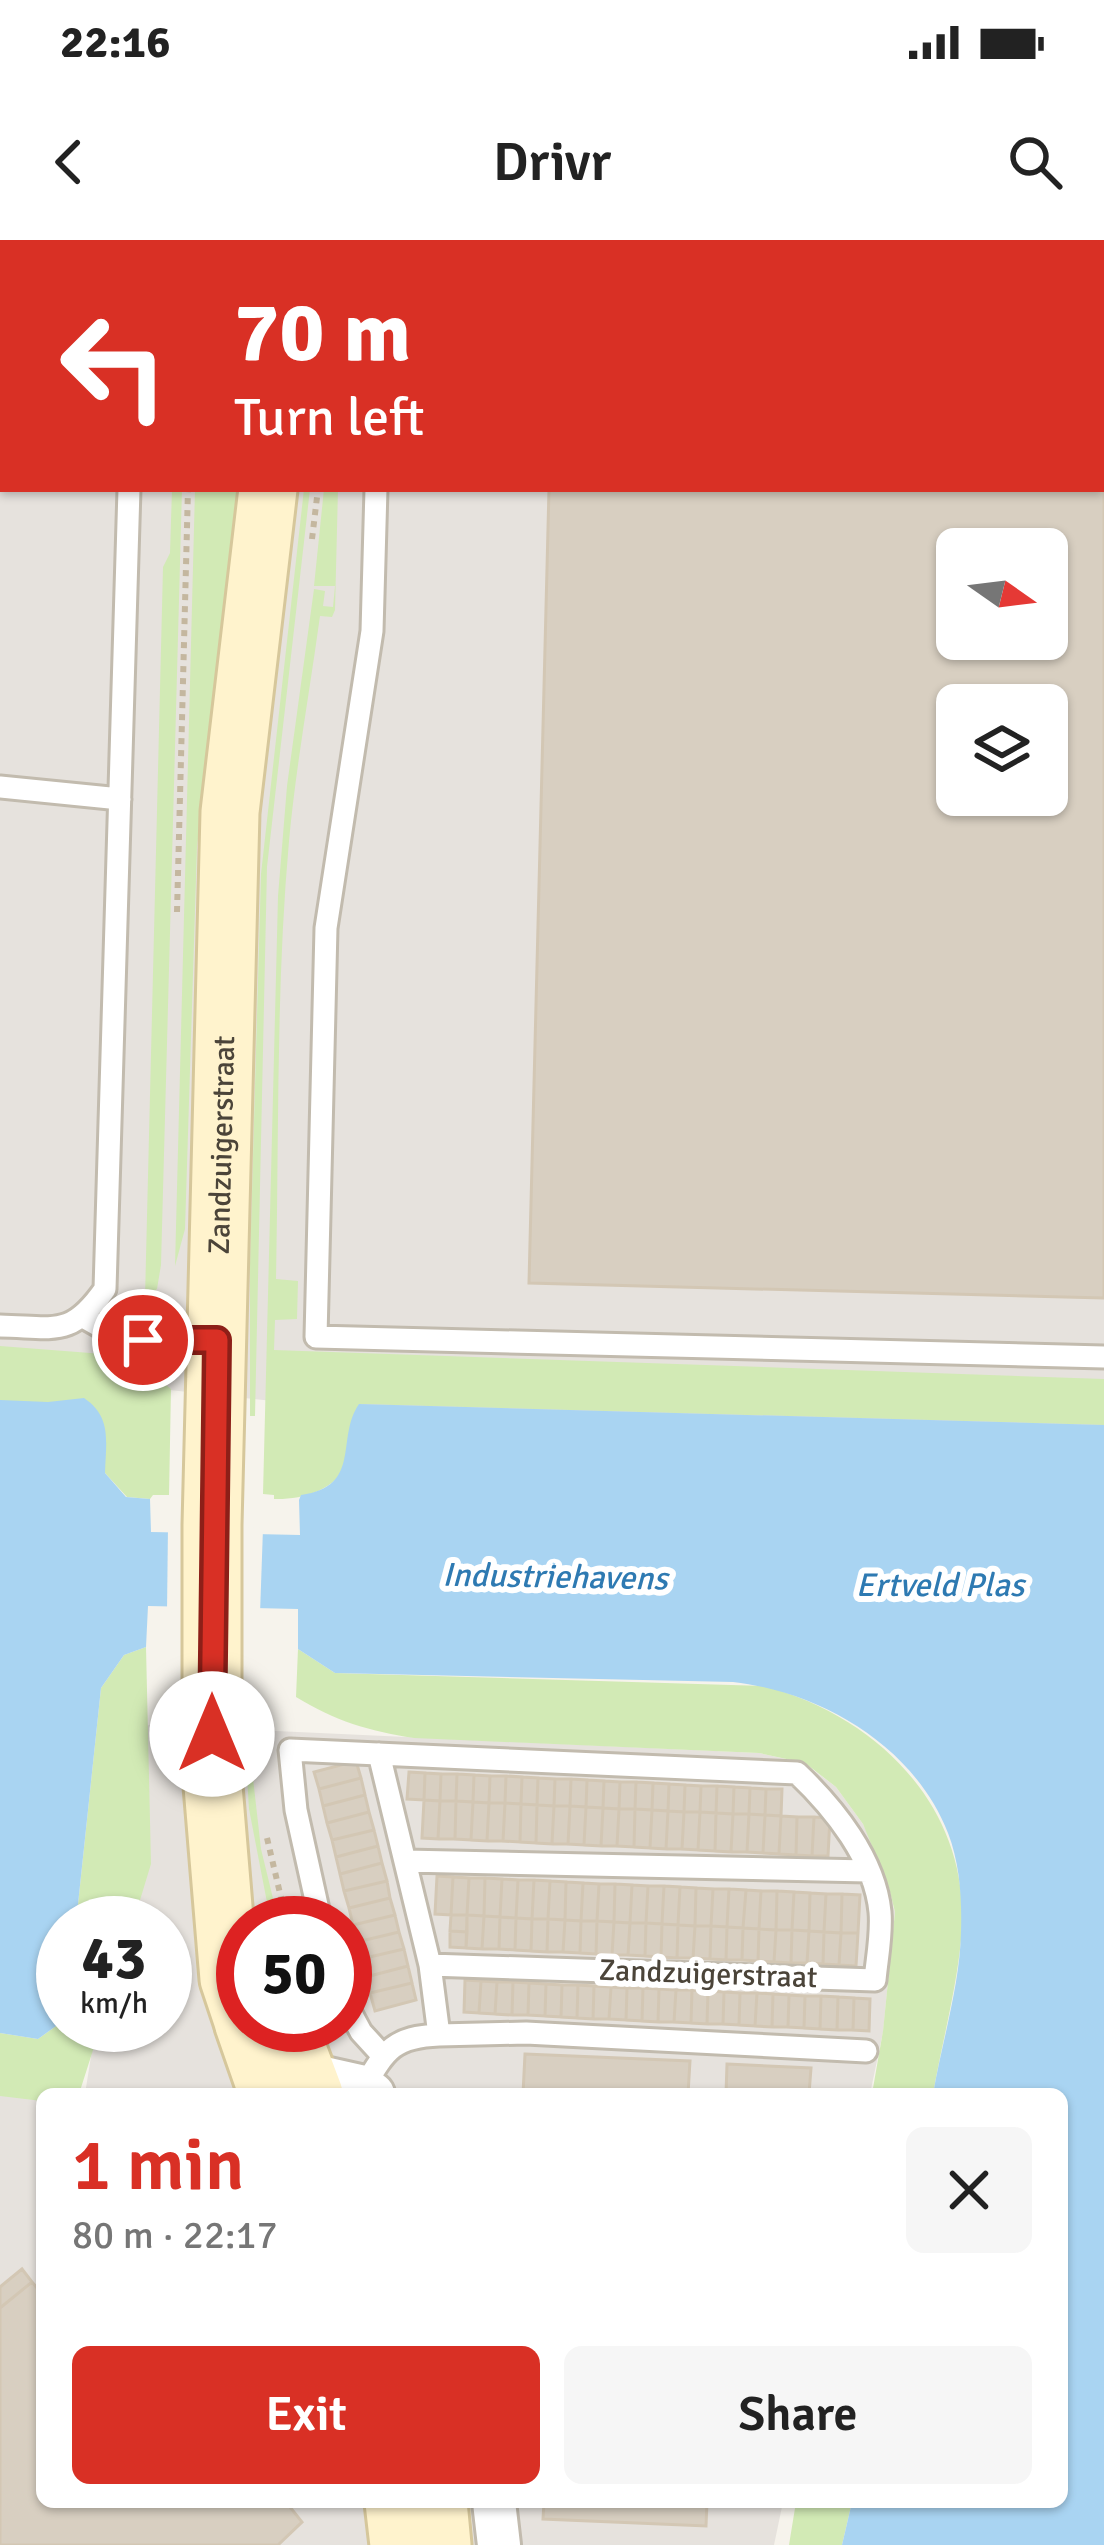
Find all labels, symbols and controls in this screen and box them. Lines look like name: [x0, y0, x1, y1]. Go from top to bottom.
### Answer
text: 22:16: [60, 15, 170, 70]
icon: back: [36, 129, 102, 195]
text: Drivr: [493, 129, 611, 196]
icon: search: [1002, 129, 1068, 195]
text: 70 m: [234, 281, 411, 385]
icon: left: [36, 288, 192, 444]
text: Turn left: [234, 384, 424, 451]
north arrow: [936, 528, 1068, 660]
map controls: [936, 528, 1068, 816]
button: layers: [936, 684, 1068, 816]
street label: Zandzuigerstraat: [200, 1035, 243, 1255]
pin: [92, 1289, 194, 1391]
icon: arrive: [110, 1307, 176, 1373]
water label: Industriehavens: [442, 1555, 670, 1600]
water label: Ertveld Plas: [856, 1565, 1027, 1606]
position arrow: [149, 1671, 275, 1797]
speed limit sign: 50: [216, 1896, 372, 2052]
text: 43: [82, 1922, 146, 1996]
street label: Zandzuigerstraat: [598, 1952, 818, 1996]
text: km/h: [80, 1985, 148, 2022]
text: 1 min: [72, 2121, 244, 2210]
button: close: [906, 2127, 1032, 2253]
text: 80 m · 22:17: [72, 2211, 278, 2259]
button: Exit: [72, 2346, 540, 2484]
button: Share: [564, 2346, 1032, 2484]

